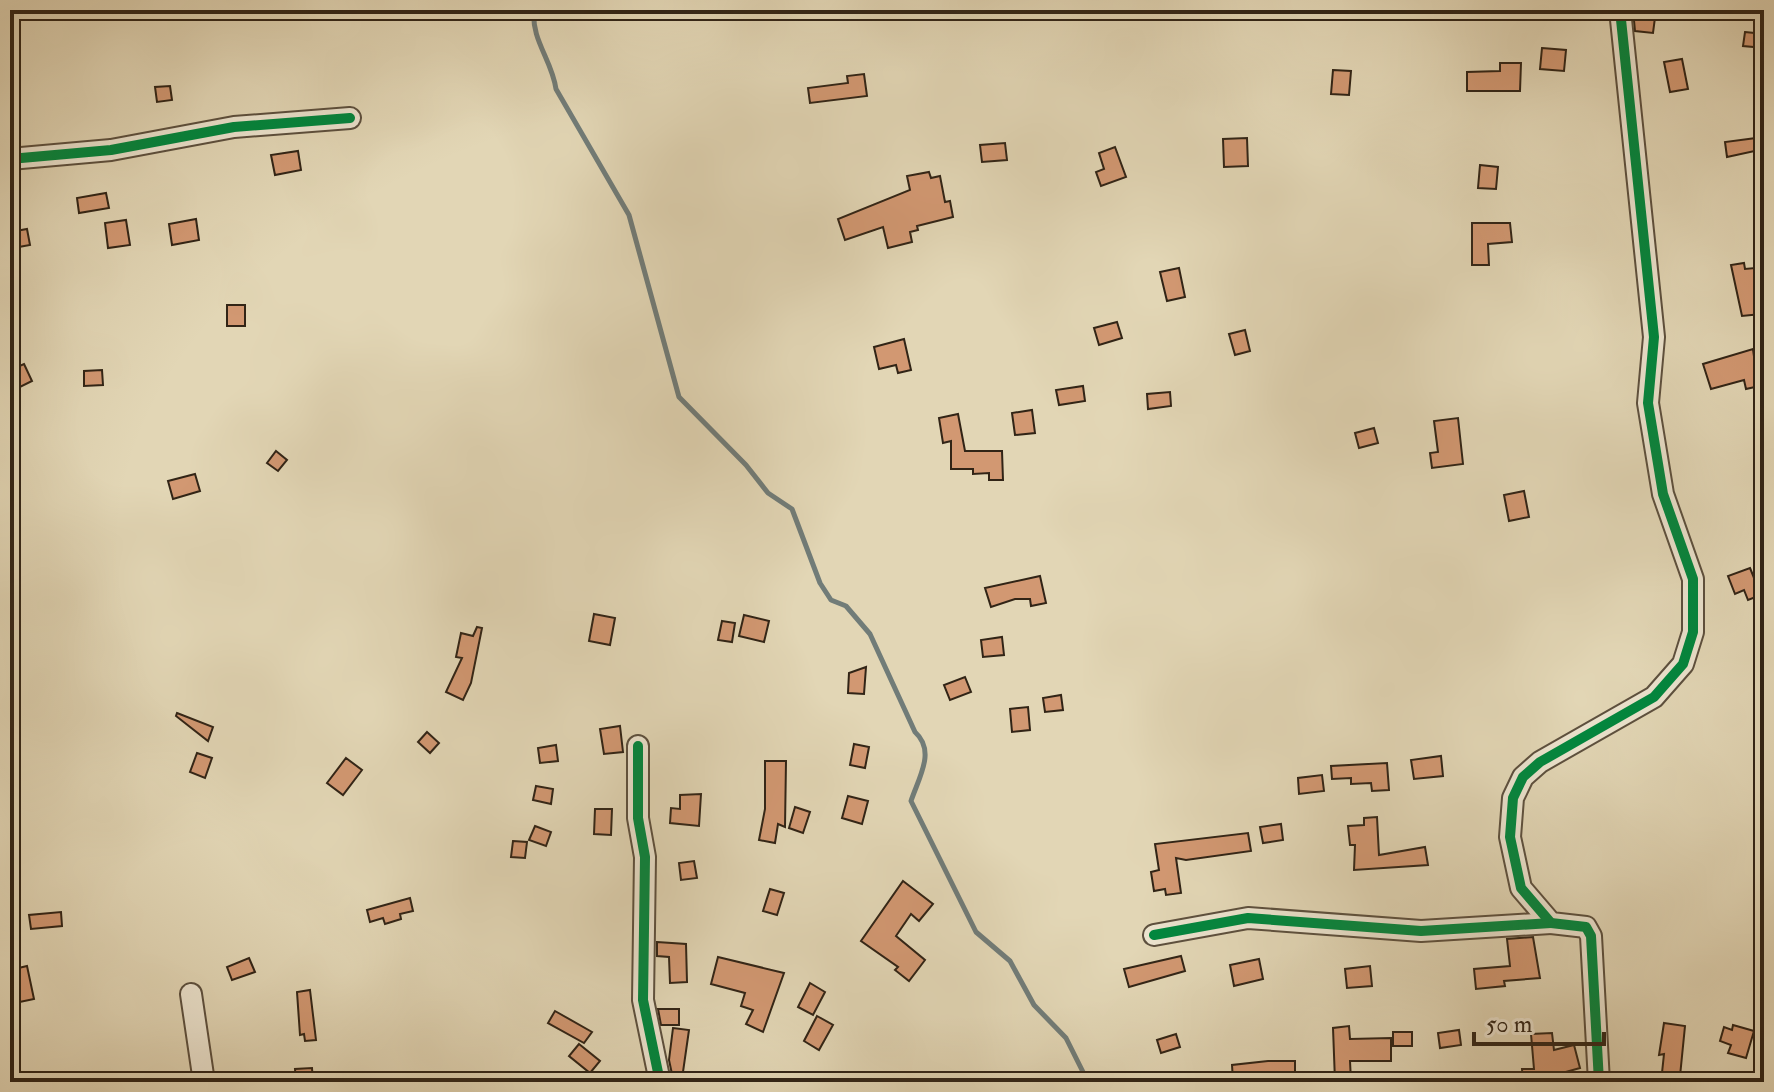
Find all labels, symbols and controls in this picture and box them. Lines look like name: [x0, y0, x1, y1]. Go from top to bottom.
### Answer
scale bar: [1474, 996, 1604, 1046]
text: 50 m: [1486, 1009, 1533, 1040]

